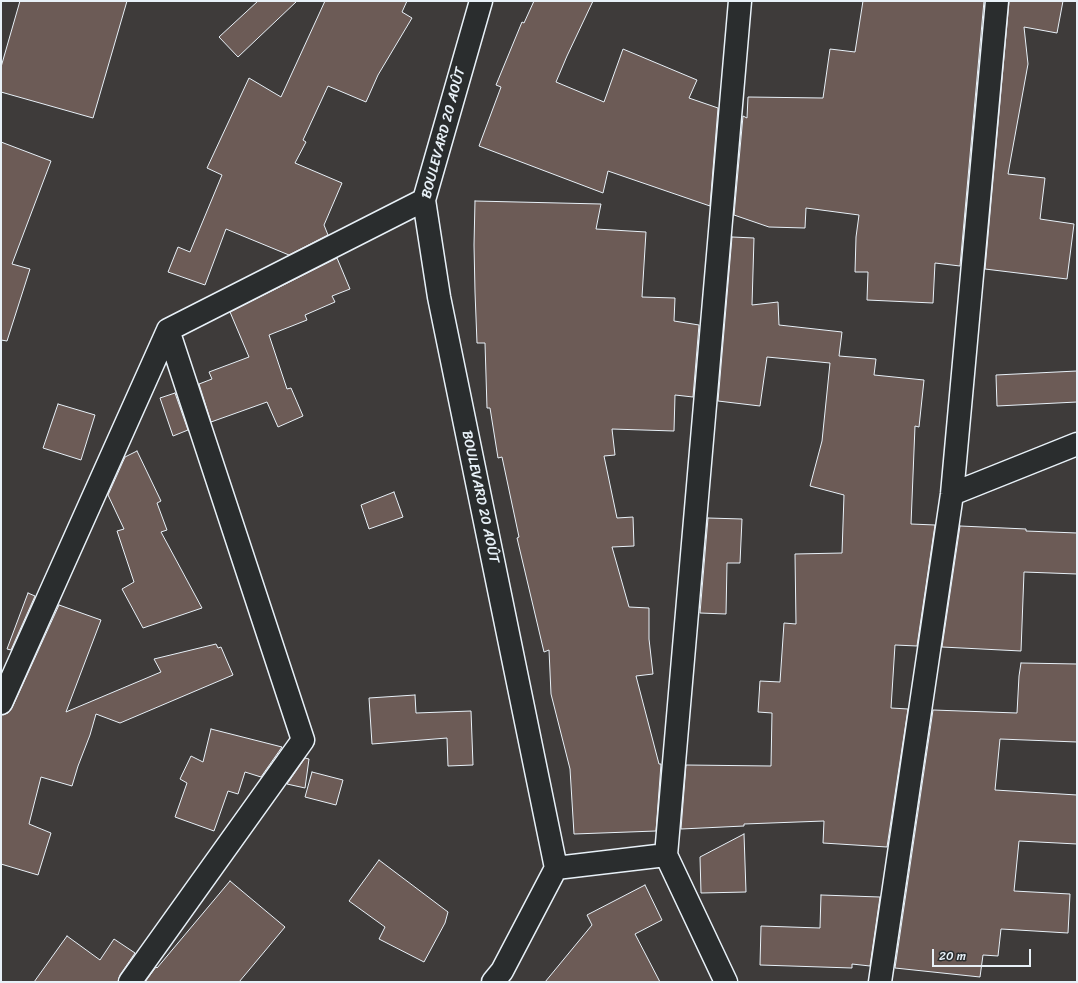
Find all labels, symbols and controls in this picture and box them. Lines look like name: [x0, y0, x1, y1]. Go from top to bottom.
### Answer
street label: BOULEVARD 20 AOÛT: [418, 66, 470, 200]
street label: BOULEVARD 20 AOÛT: [458, 429, 502, 565]
scale bar: [934, 941, 1033, 967]
text: 20 m: [939, 945, 966, 967]

